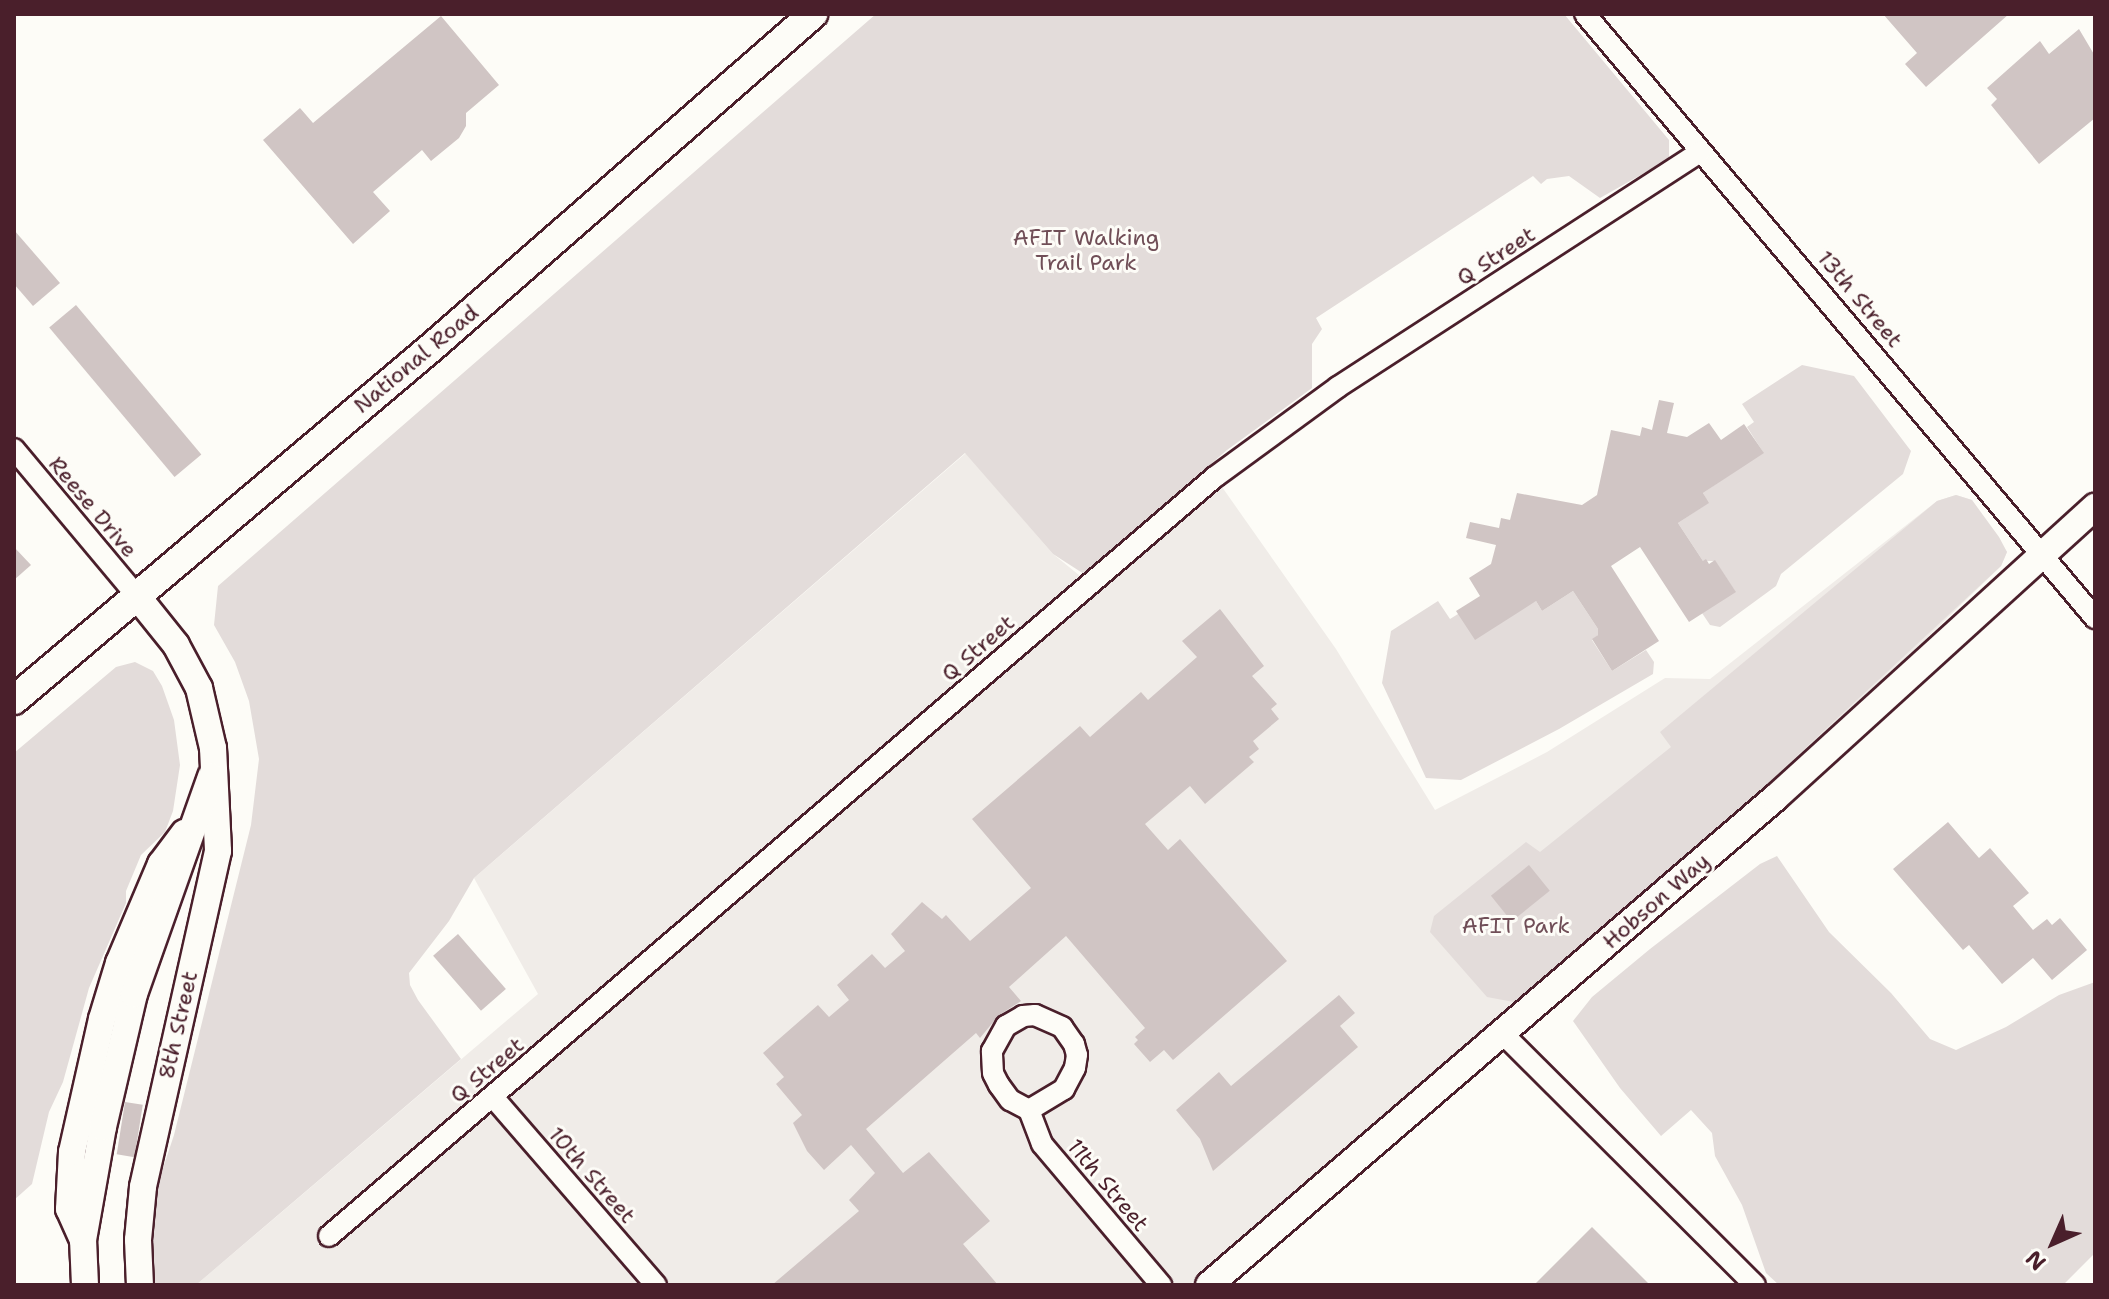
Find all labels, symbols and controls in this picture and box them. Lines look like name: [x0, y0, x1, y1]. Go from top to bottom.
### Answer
street label: Q Street: [1452, 221, 1540, 291]
park label: AFIT Walking Trail Park: [1013, 224, 1159, 276]
street label: 13th Street: [1812, 245, 1908, 353]
street label: National Road: [348, 299, 484, 419]
street label: Reese Drive: [43, 451, 143, 563]
street label: Q Street: [936, 609, 1020, 687]
street label: Hobson Way: [1597, 847, 1715, 955]
park label: AFIT Park: [1462, 913, 1570, 939]
street label: 8th Street: [153, 968, 203, 1082]
street label: Q Street: [445, 1032, 529, 1108]
street label: 10th Street: [543, 1121, 641, 1229]
street label: 11th Street: [1062, 1133, 1154, 1237]
north arrow: [2013, 1203, 2093, 1283]
text: N: [2019, 1244, 2052, 1277]

